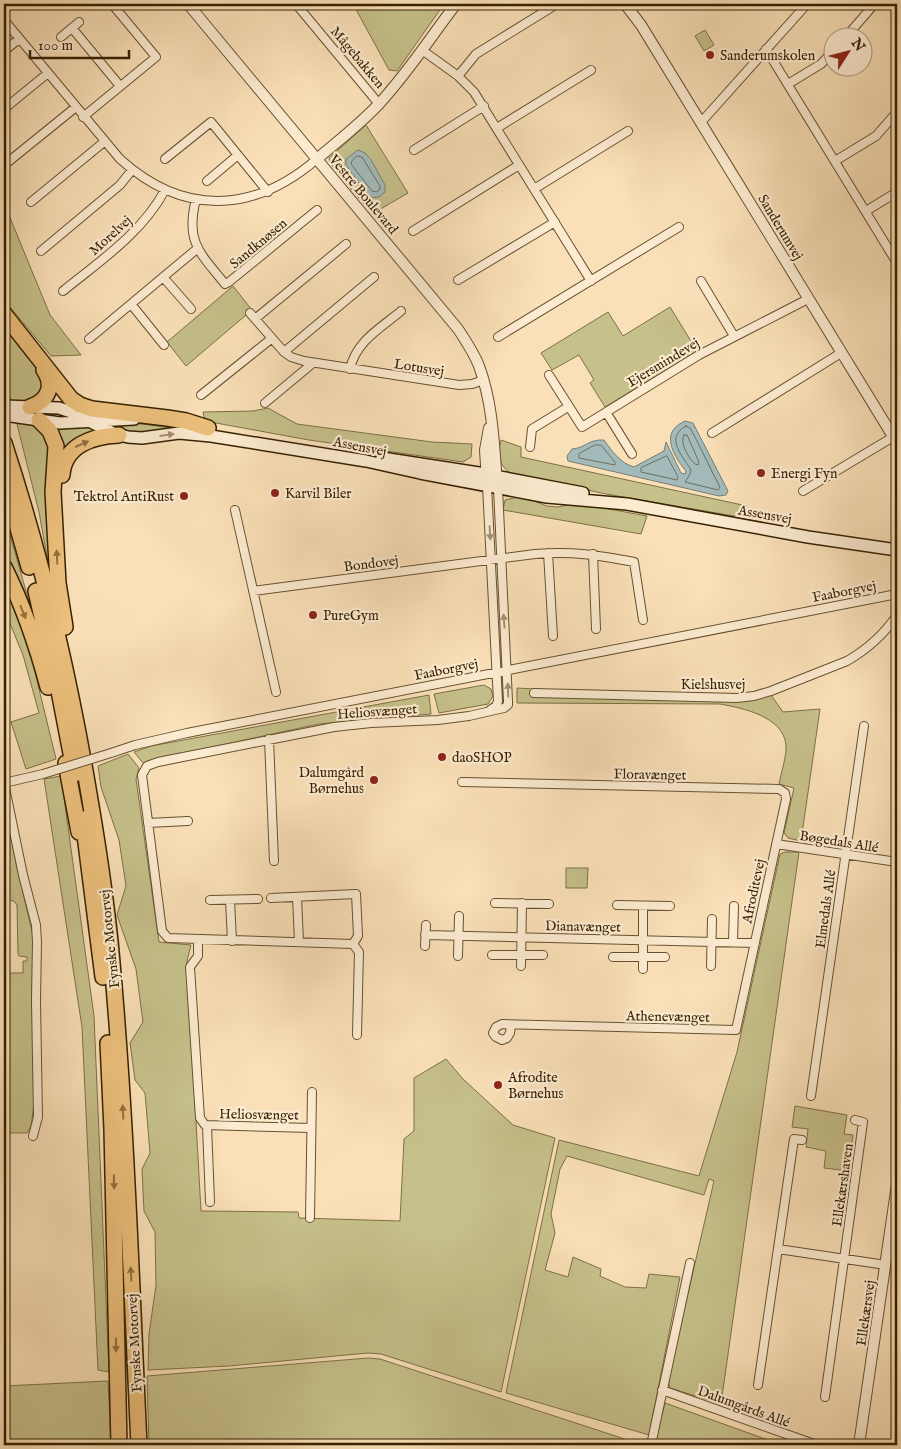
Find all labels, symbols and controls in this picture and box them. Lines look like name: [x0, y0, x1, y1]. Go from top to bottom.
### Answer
street label: Mågebakken: [326, 23, 389, 93]
scale bar: [30, 28, 129, 60]
north arrow: [824, 28, 874, 78]
text: N: [846, 34, 869, 55]
text: 100 m: [38, 36, 74, 55]
place label: Sanderumskolen: [720, 47, 816, 65]
marker: Sanderumskolen: [704, 49, 716, 61]
street label: Vestre Boulevard: [324, 150, 402, 238]
street label: Sanderumvej: [753, 191, 807, 264]
street label: Morelvej: [85, 212, 136, 260]
street label: Sandknøsen: [226, 214, 291, 273]
street label: Ejersmindevej: [624, 334, 703, 392]
street label: Lotusvej: [392, 355, 445, 381]
one-way arrow: [159, 431, 175, 439]
street label: Assensvej: [331, 433, 388, 461]
one-way arrow: [75, 440, 90, 449]
place label: Energi Fyn: [771, 465, 838, 483]
marker: Energi Fyn: [755, 467, 767, 479]
place label: Karvil Biler: [285, 485, 352, 503]
marker: Karvil Biler: [269, 487, 281, 499]
place label: Tektrol AntiRust: [74, 488, 174, 506]
marker: Tektrol AntiRust: [178, 490, 190, 502]
street label: Assensvej: [736, 501, 793, 529]
one-way arrow: [487, 526, 495, 542]
one-way arrow: [53, 549, 61, 565]
street label: Bondovej: [343, 552, 400, 576]
street label: Faaborgvej: [811, 577, 878, 607]
one-way arrow: [20, 605, 28, 619]
place label: PureGym: [323, 607, 379, 625]
marker: PureGym: [307, 609, 319, 621]
one-way arrow: [500, 613, 508, 629]
street label: Faaborgvej: [413, 655, 480, 685]
street label: Kielshusvej: [681, 676, 745, 694]
one-way arrow: [503, 682, 511, 698]
street label: Heliosvænget: [337, 700, 418, 724]
place label: daoSHOP: [452, 749, 512, 767]
marker: daoSHOP: [436, 751, 448, 763]
place label: Dalumgård Børnehus: [299, 764, 365, 798]
street label: Floravænget: [613, 765, 687, 785]
marker: Dalumgård Børnehus: [368, 774, 380, 786]
street label: Bøgedals Allé: [798, 827, 880, 857]
street label: Afroditevej: [738, 857, 770, 926]
street label: Elmedals Allé: [812, 868, 841, 950]
street label: Fynske Motorvej: [96, 889, 124, 989]
street label: Dianavænget: [545, 917, 621, 937]
street label: Athenevænget: [625, 1007, 710, 1027]
place label: Afrodite Børnehus: [507, 1069, 563, 1103]
marker: Afrodite Børnehus: [492, 1079, 504, 1091]
one-way arrow: [119, 1104, 127, 1120]
street label: Heliosvænget: [219, 1105, 299, 1125]
street label: Ellekærshaven: [828, 1142, 858, 1228]
one-way arrow: [110, 1174, 118, 1190]
one-way arrow: [127, 1266, 135, 1282]
street label: Ellekærsvej: [852, 1279, 880, 1347]
street label: Fynske Motorvej: [123, 1293, 147, 1393]
one-way arrow: [112, 1337, 120, 1353]
street label: Dalumgårds Allé: [695, 1382, 793, 1432]

